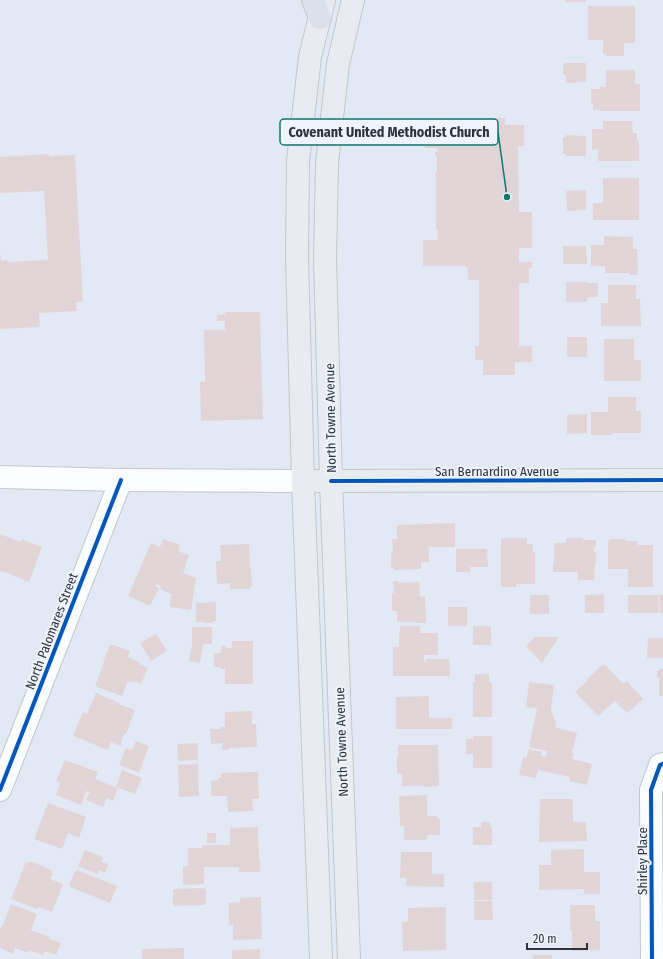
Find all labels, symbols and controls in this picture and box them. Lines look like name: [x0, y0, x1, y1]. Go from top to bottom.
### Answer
callout: Covenant United Methodist Church: [280, 119, 498, 145]
text: Covenant United Methodist Church: [288, 124, 490, 141]
street label: North Towne Avenue: [322, 363, 339, 473]
street label: San Bernardino Avenue: [435, 464, 559, 479]
street label: North Palomares Street: [22, 570, 81, 692]
street label: North Towne Avenue: [332, 687, 351, 797]
street label: Shirley Place: [635, 827, 650, 895]
scale bar: [527, 925, 587, 951]
text: 20 m: [533, 932, 557, 946]

